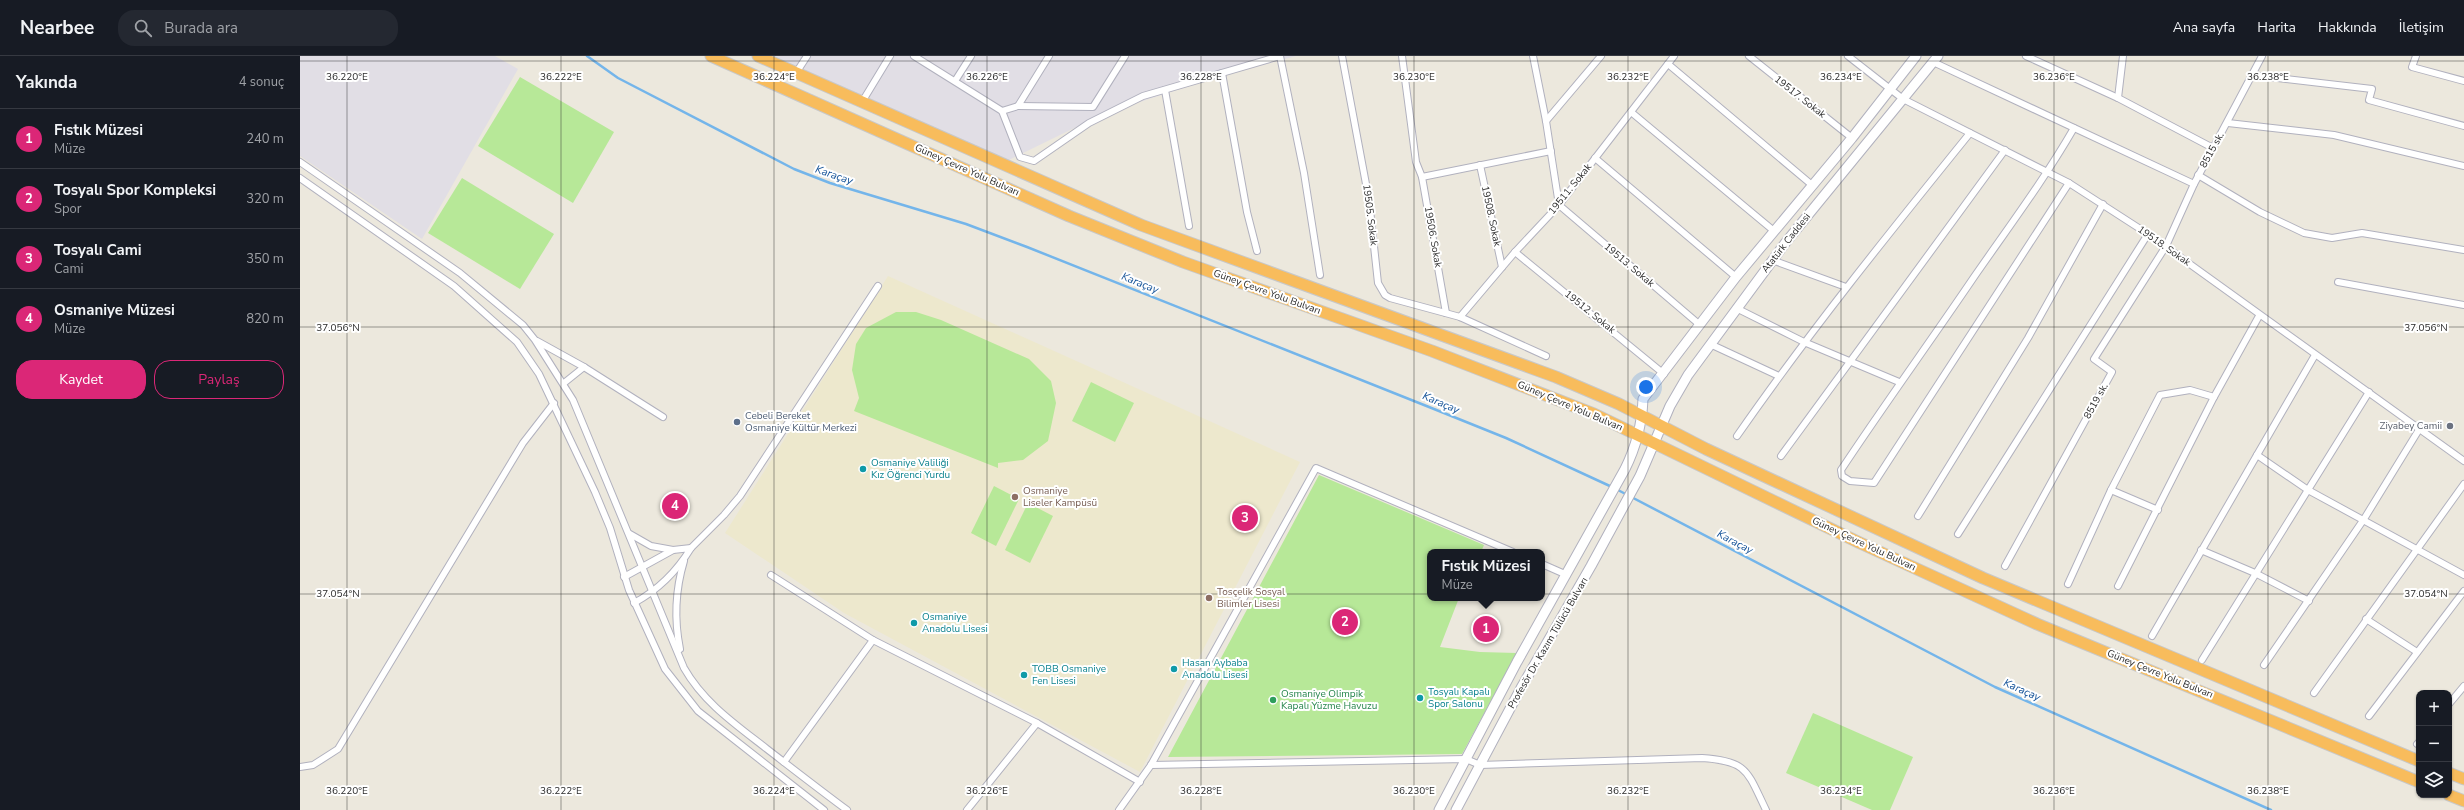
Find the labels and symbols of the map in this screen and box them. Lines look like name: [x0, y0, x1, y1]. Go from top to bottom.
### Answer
text: 36.220°E: [326, 70, 368, 84]
text: 36.222°E: [540, 70, 582, 84]
text: 36.224°E: [753, 70, 795, 84]
text: 36.226°E: [966, 70, 1008, 84]
text: 36.228°E: [1180, 70, 1222, 84]
text: 36.230°E: [1393, 70, 1435, 84]
text: 36.232°E: [1607, 70, 1649, 84]
text: 36.234°E: [1820, 70, 1862, 84]
text: 36.236°E: [2033, 70, 2075, 84]
text: 36.238°E: [2247, 70, 2289, 84]
street label: 19517. Sokak: [1771, 72, 1829, 122]
street label: 8515 sk.: [2196, 130, 2228, 170]
street label: Güney Çevre Yolu Bulvarı: [913, 141, 1021, 199]
street label: 19511. Sokak: [1545, 160, 1596, 217]
water label: Karaçay: [813, 162, 855, 189]
street label: 19505. Sokak: [1359, 183, 1381, 248]
street label: 19508. Sokak: [1478, 184, 1504, 249]
street label: 19506. Sokak: [1421, 205, 1445, 270]
street label: Atatürk Caddesi: [1758, 210, 1814, 276]
street label: 19518. Sokak: [2135, 223, 2194, 270]
street label: 19513. Sokak: [1601, 240, 1658, 291]
street label: Güney Çevre Yolu Bulvarı: [1211, 266, 1323, 318]
water label: Karaçay: [1119, 269, 1161, 297]
street label: 19512. Sokak: [1562, 287, 1619, 338]
text: 37.056°N: [316, 321, 360, 335]
text: 37.056°N: [2404, 321, 2448, 335]
street label: Güney Çevre Yolu Bulvarı: [1515, 377, 1625, 435]
your location: [1636, 377, 1656, 397]
street label: 8519 sk.: [2080, 381, 2112, 421]
water label: Karaçay: [1420, 388, 1462, 418]
place label: Cebeli Bereket Osmaniye Kültür Merkezi: [745, 409, 857, 435]
marker: Cebeli Bereket Osmaniye Kültür Merkezi: [732, 417, 742, 427]
place label: Ziyabey Camii: [2380, 419, 2442, 433]
marker: Ziyabey Camii: [2445, 421, 2455, 431]
place label: Osmaniye Valiliği Kız Öğrenci Yurdu: [871, 456, 950, 482]
marker: Osmaniye Valiliği Kız Öğrenci Yurdu: [858, 464, 868, 474]
place label: Osmaniye Liseler Kampüsü: [1023, 484, 1097, 510]
pin: 4: [662, 491, 688, 521]
marker: Osmaniye Liseler Kampüsü: [1010, 492, 1020, 502]
pin: 3: [1232, 503, 1258, 533]
street label: Güney Çevre Yolu Bulvarı: [1810, 514, 1918, 574]
water label: Karaçay: [1714, 526, 1756, 558]
street label: Profesör Dr. Kazım Tülücü Bulvarı: [1505, 575, 1591, 711]
place label: Tosçelik Sosyal Bilimler Lisesi: [1217, 585, 1285, 611]
text: 37.054°N: [316, 587, 360, 601]
text: 37.054°N: [2404, 587, 2448, 601]
marker: Tosçelik Sosyal Bilimler Lisesi: [1204, 593, 1214, 603]
pin: 2: [1332, 607, 1358, 637]
place label: Osmaniye Anadolu Lisesi: [922, 610, 988, 636]
pin: 1: [1473, 614, 1499, 644]
marker: Osmaniye Anadolu Lisesi: [909, 618, 919, 628]
street label: Güney Çevre Yolu Bulvarı: [2105, 646, 2215, 702]
place label: Hasan Aybaba Anadolu Lisesi: [1182, 656, 1248, 682]
place label: TOBB Osmaniye Fen Lisesi: [1032, 662, 1106, 688]
marker: Hasan Aybaba Anadolu Lisesi: [1169, 664, 1179, 674]
marker: TOBB Osmaniye Fen Lisesi: [1019, 670, 1029, 680]
water label: Karaçay: [2001, 675, 2043, 705]
place label: Tosyalı Kapalı Spor Salonu: [1428, 685, 1490, 711]
place label: Osmaniye Olimpik Kapalı Yüzme Havuzu: [1281, 687, 1377, 713]
marker: Tosyalı Kapalı Spor Salonu: [1415, 693, 1425, 703]
marker: Osmaniye Olimpik Kapalı Yüzme Havuzu: [1268, 695, 1278, 705]
text: 36.220°E: [326, 784, 368, 798]
text: 36.222°E: [540, 784, 582, 798]
text: 36.224°E: [753, 784, 795, 798]
text: 36.226°E: [966, 784, 1008, 798]
text: 36.228°E: [1180, 784, 1222, 798]
text: 36.230°E: [1393, 784, 1435, 798]
text: 36.232°E: [1607, 784, 1649, 798]
text: 36.234°E: [1820, 784, 1862, 798]
text: 36.236°E: [2033, 784, 2075, 798]
text: 36.238°E: [2247, 784, 2289, 798]

